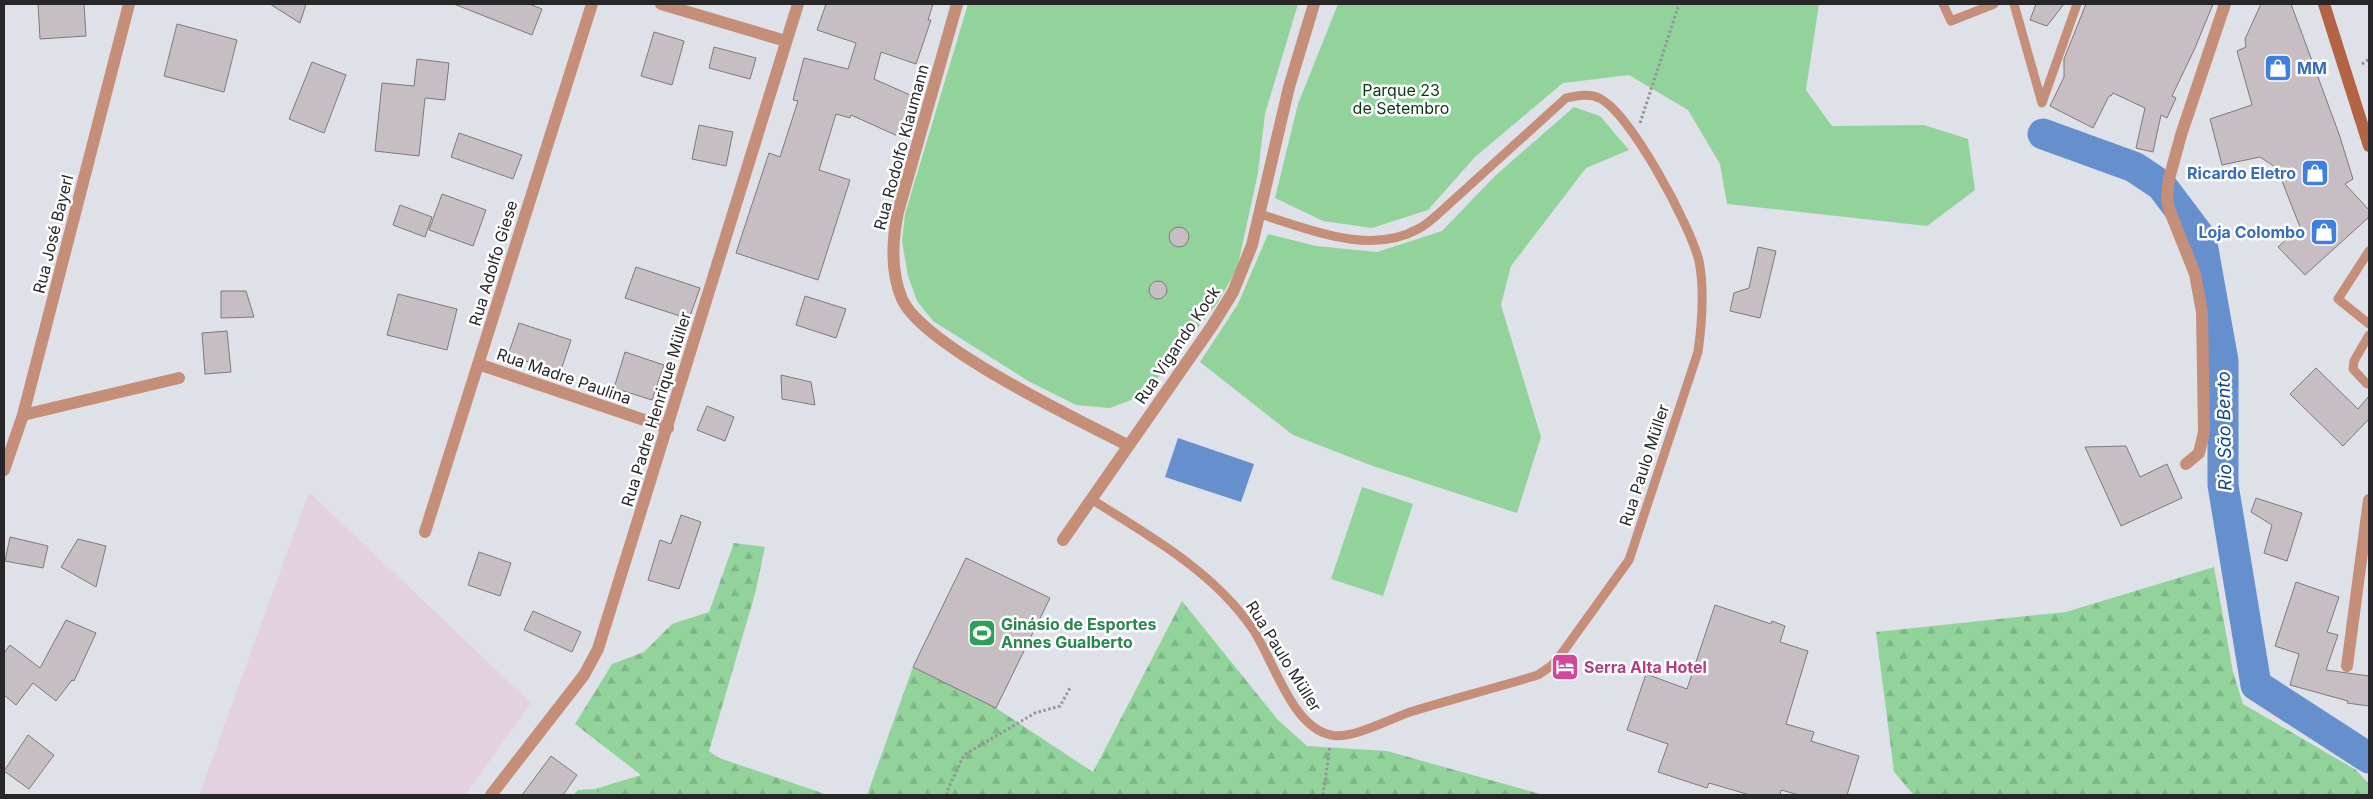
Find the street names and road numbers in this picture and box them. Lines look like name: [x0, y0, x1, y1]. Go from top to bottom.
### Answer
street label: Rua Rodolfo Klaumann: [869, 62, 933, 232]
street label: Rua José Bayerl: [29, 173, 77, 295]
street label: Rua Adolfo Giese: [464, 198, 522, 328]
street label: Rua Vigando Kock: [1130, 282, 1224, 408]
street label: Rua Padre Henrique Müller: [617, 309, 695, 509]
street label: Rua Madre Paulina: [494, 344, 634, 408]
street label: Rua Paulo Müller: [1615, 402, 1673, 528]
street label: Rua Paulo Müller: [1242, 597, 1326, 715]

